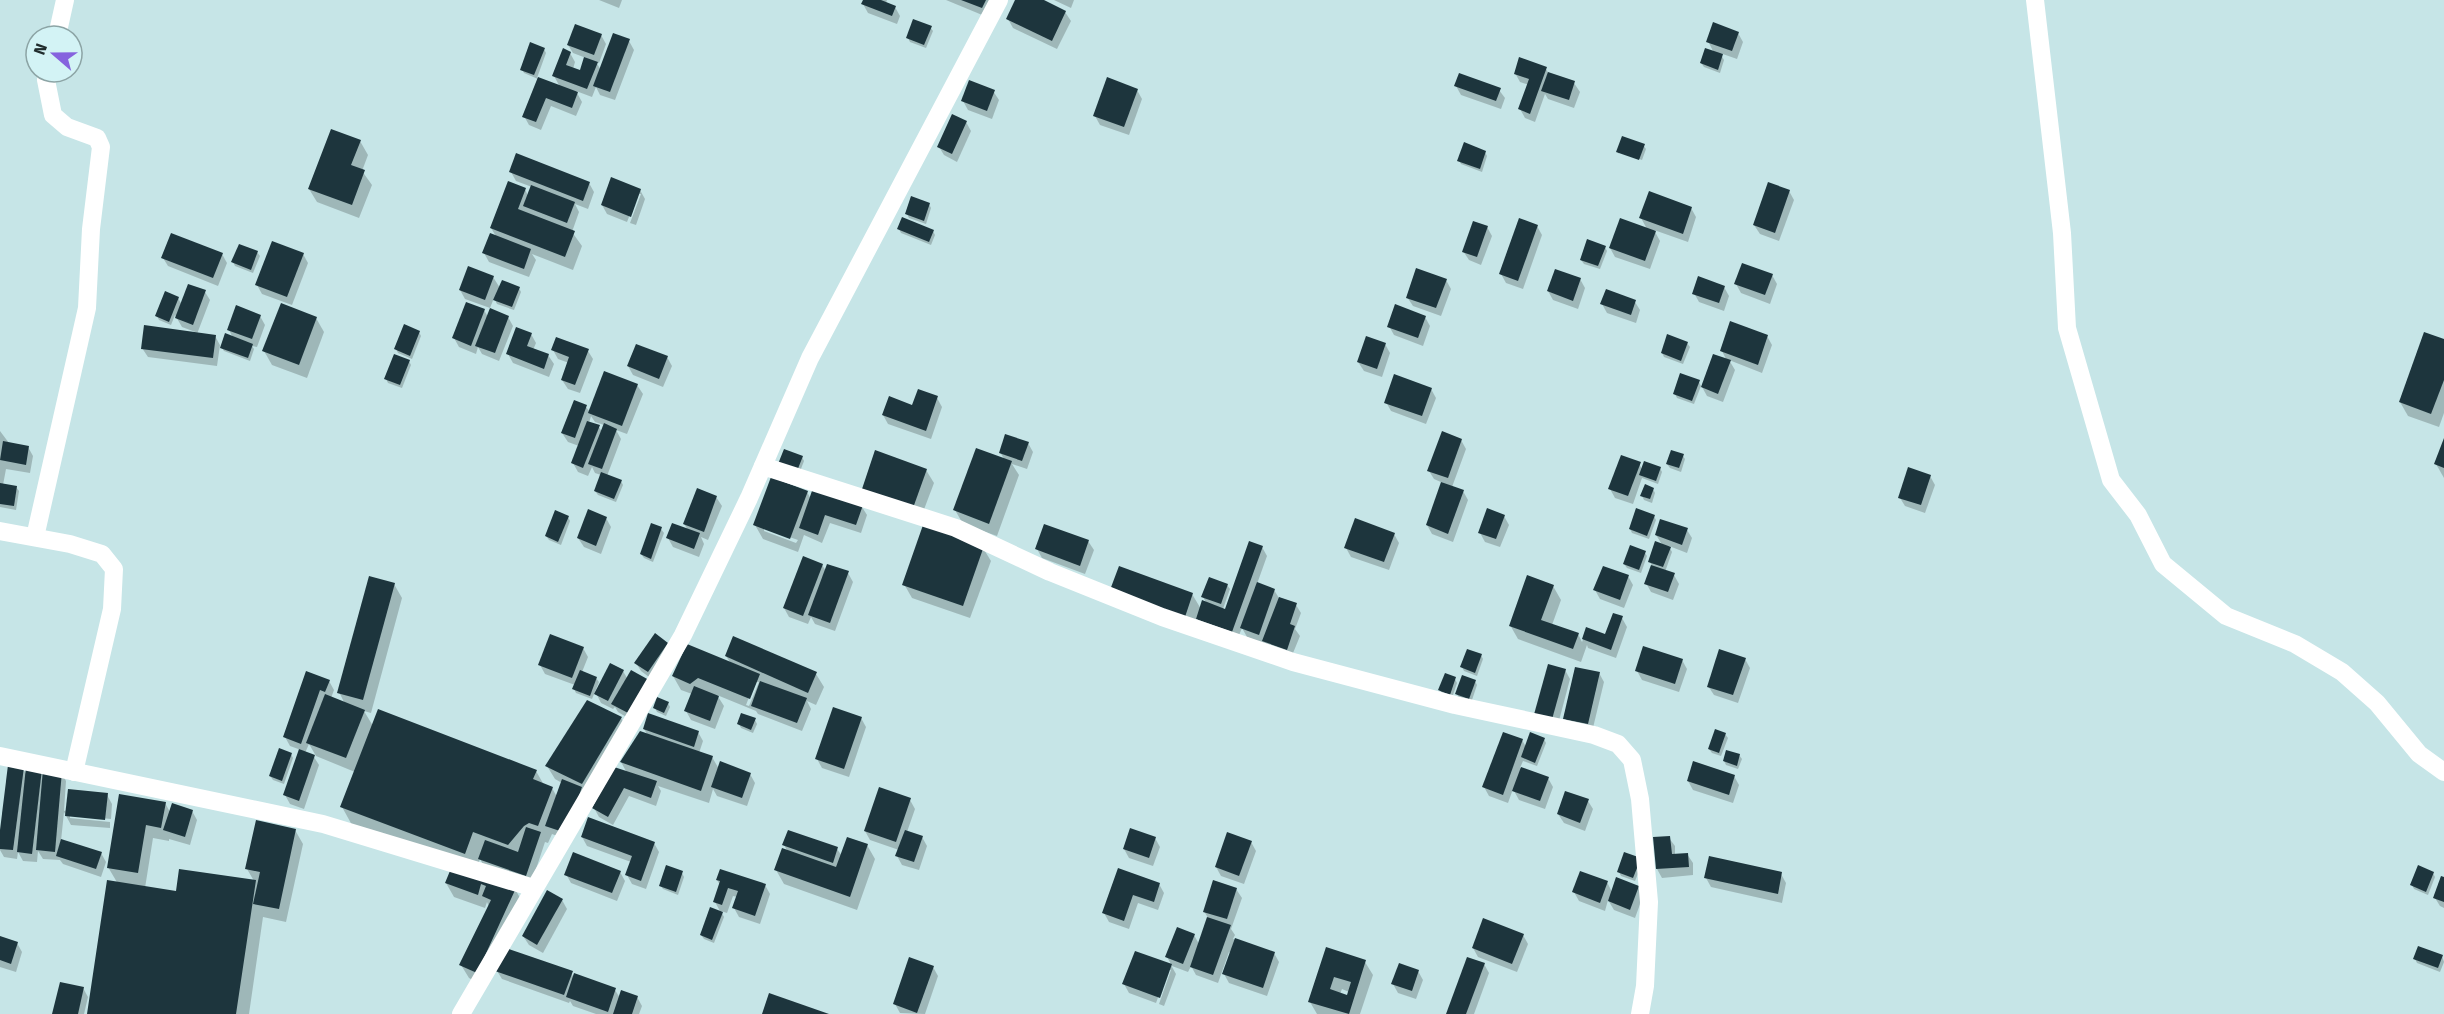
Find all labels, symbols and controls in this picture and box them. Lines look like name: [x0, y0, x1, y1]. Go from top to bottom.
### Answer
north arrow: [24, 24, 84, 84]
text: N: [30, 41, 51, 57]

